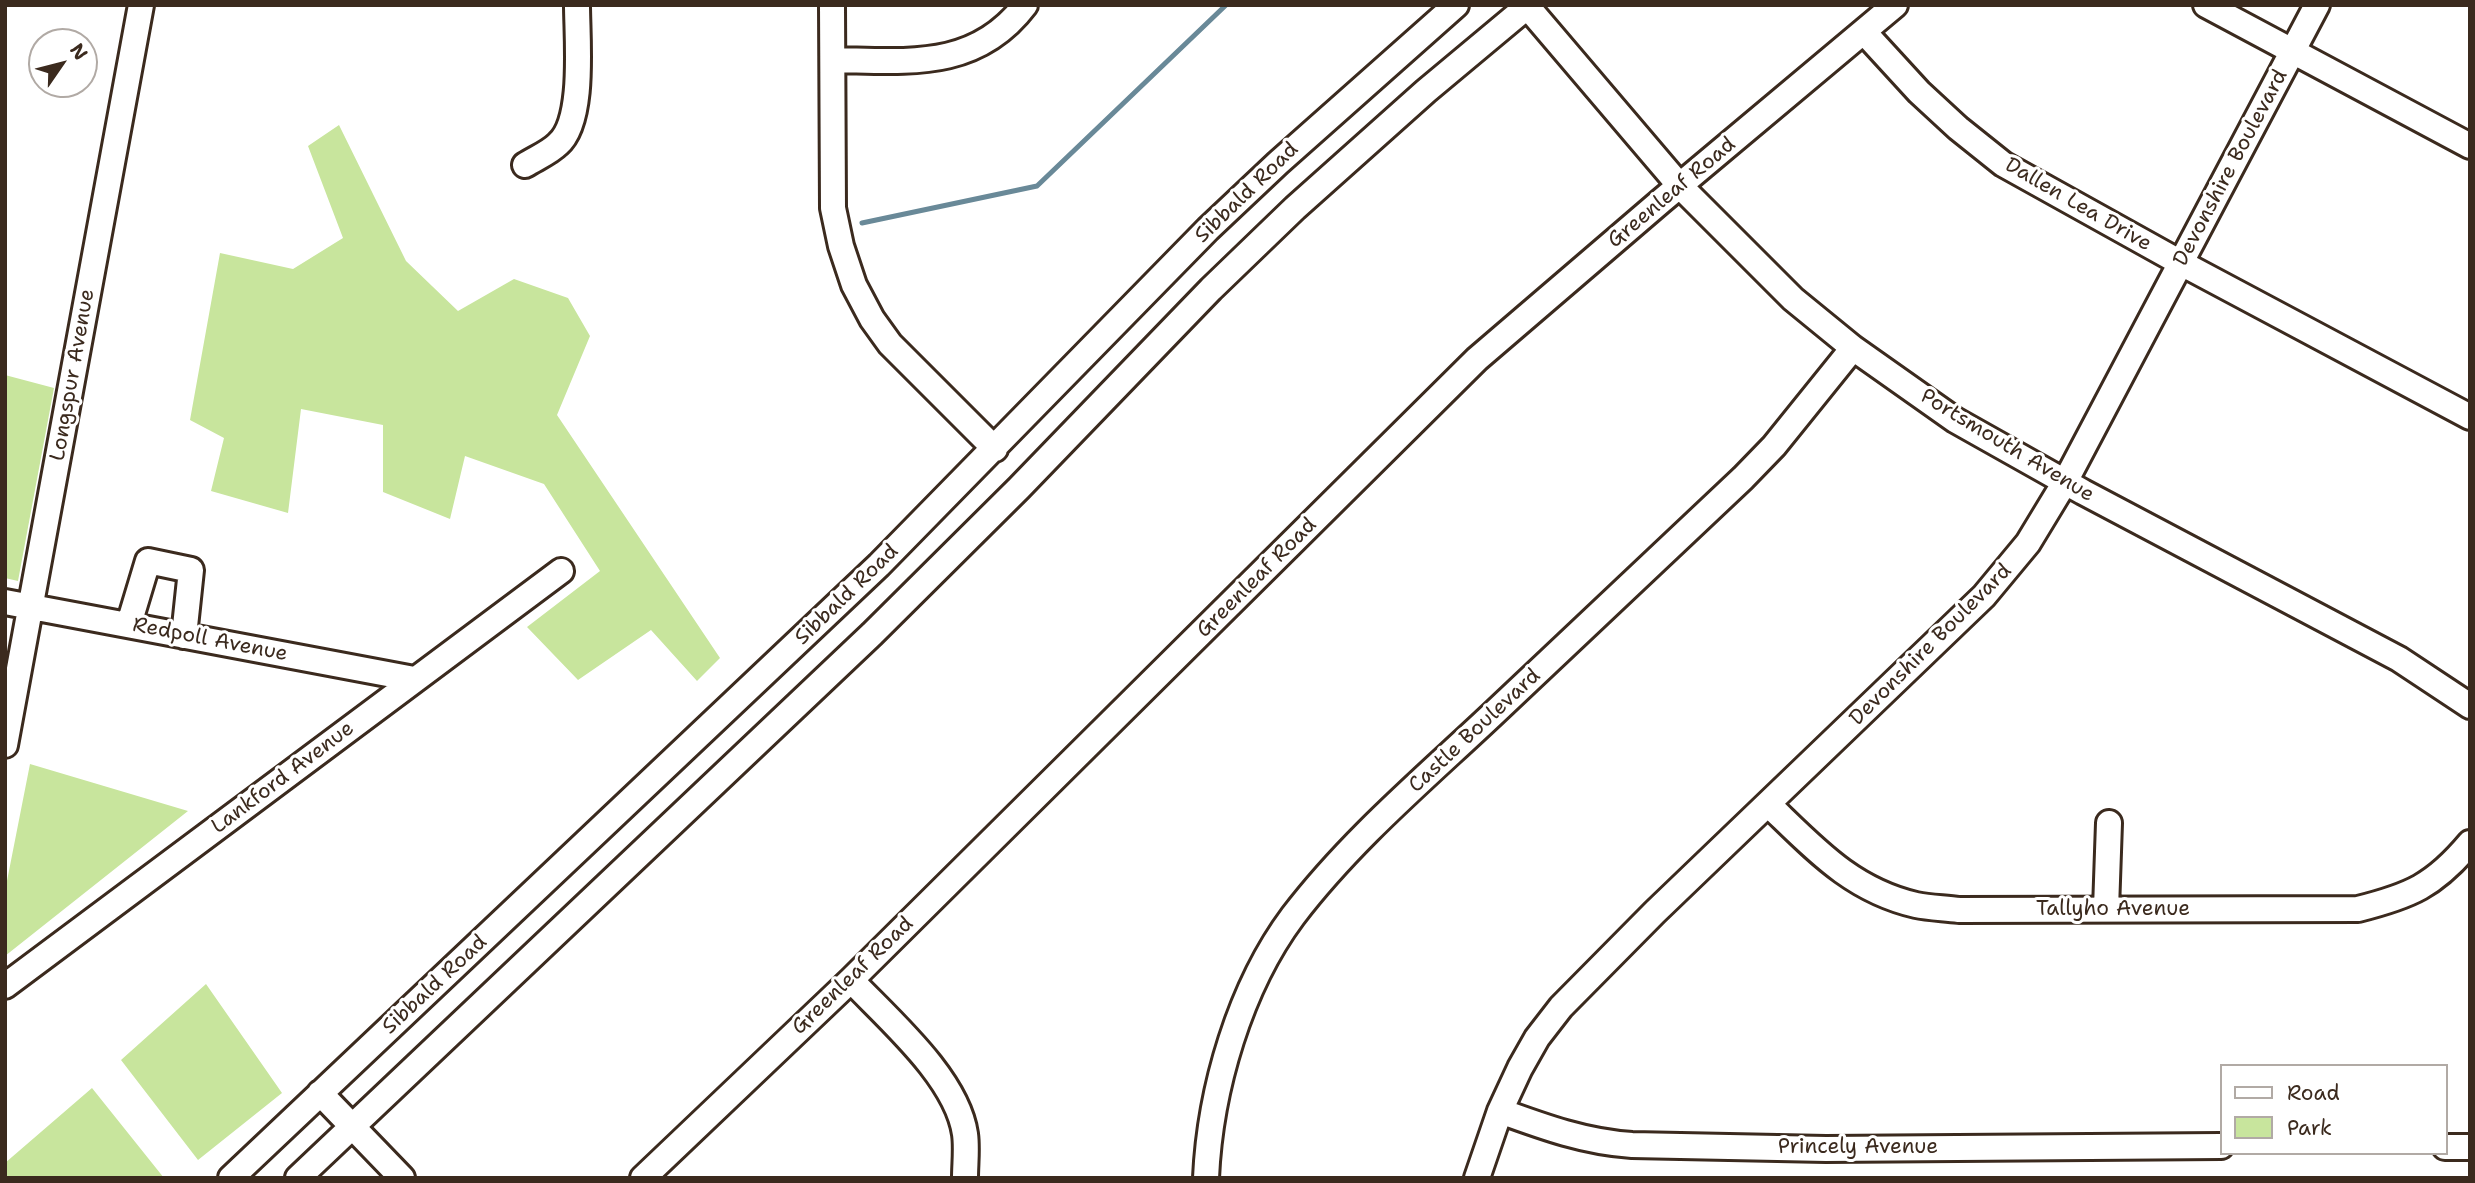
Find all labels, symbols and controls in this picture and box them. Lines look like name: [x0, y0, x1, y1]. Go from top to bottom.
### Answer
north arrow: [28, 28, 98, 98]
text: N: [64, 38, 94, 65]
street label: Devonshire Boulevard: [2169, 66, 2293, 270]
street label: Greenleaf Road: [1603, 132, 1741, 254]
street label: Sibbald Road: [1190, 137, 1304, 249]
street label: Dallen Lea Drive: [2000, 153, 2156, 257]
street label: Longspur Avenue: [45, 287, 101, 463]
street label: Portsmouth Avenue: [1915, 384, 2099, 508]
street label: Greenleaf Road: [1192, 513, 1322, 643]
street label: Sibbald Road: [790, 539, 904, 651]
street label: Devonshire Boulevard: [1845, 559, 2017, 731]
street label: Redpoll Avenue: [130, 613, 290, 667]
street label: Castle Boulevard: [1404, 664, 1546, 798]
street label: Lankford Avenue: [207, 716, 359, 840]
street label: Tallyho Avenue: [2036, 897, 2190, 923]
street label: Greenleaf Road: [787, 912, 919, 1040]
street label: Sibbald Road: [377, 930, 493, 1040]
legend: [2220, 1064, 2447, 1155]
text: Road: [2287, 1079, 2340, 1107]
text: Park: [2287, 1114, 2332, 1142]
street label: Princely Avenue: [1778, 1135, 1938, 1161]

